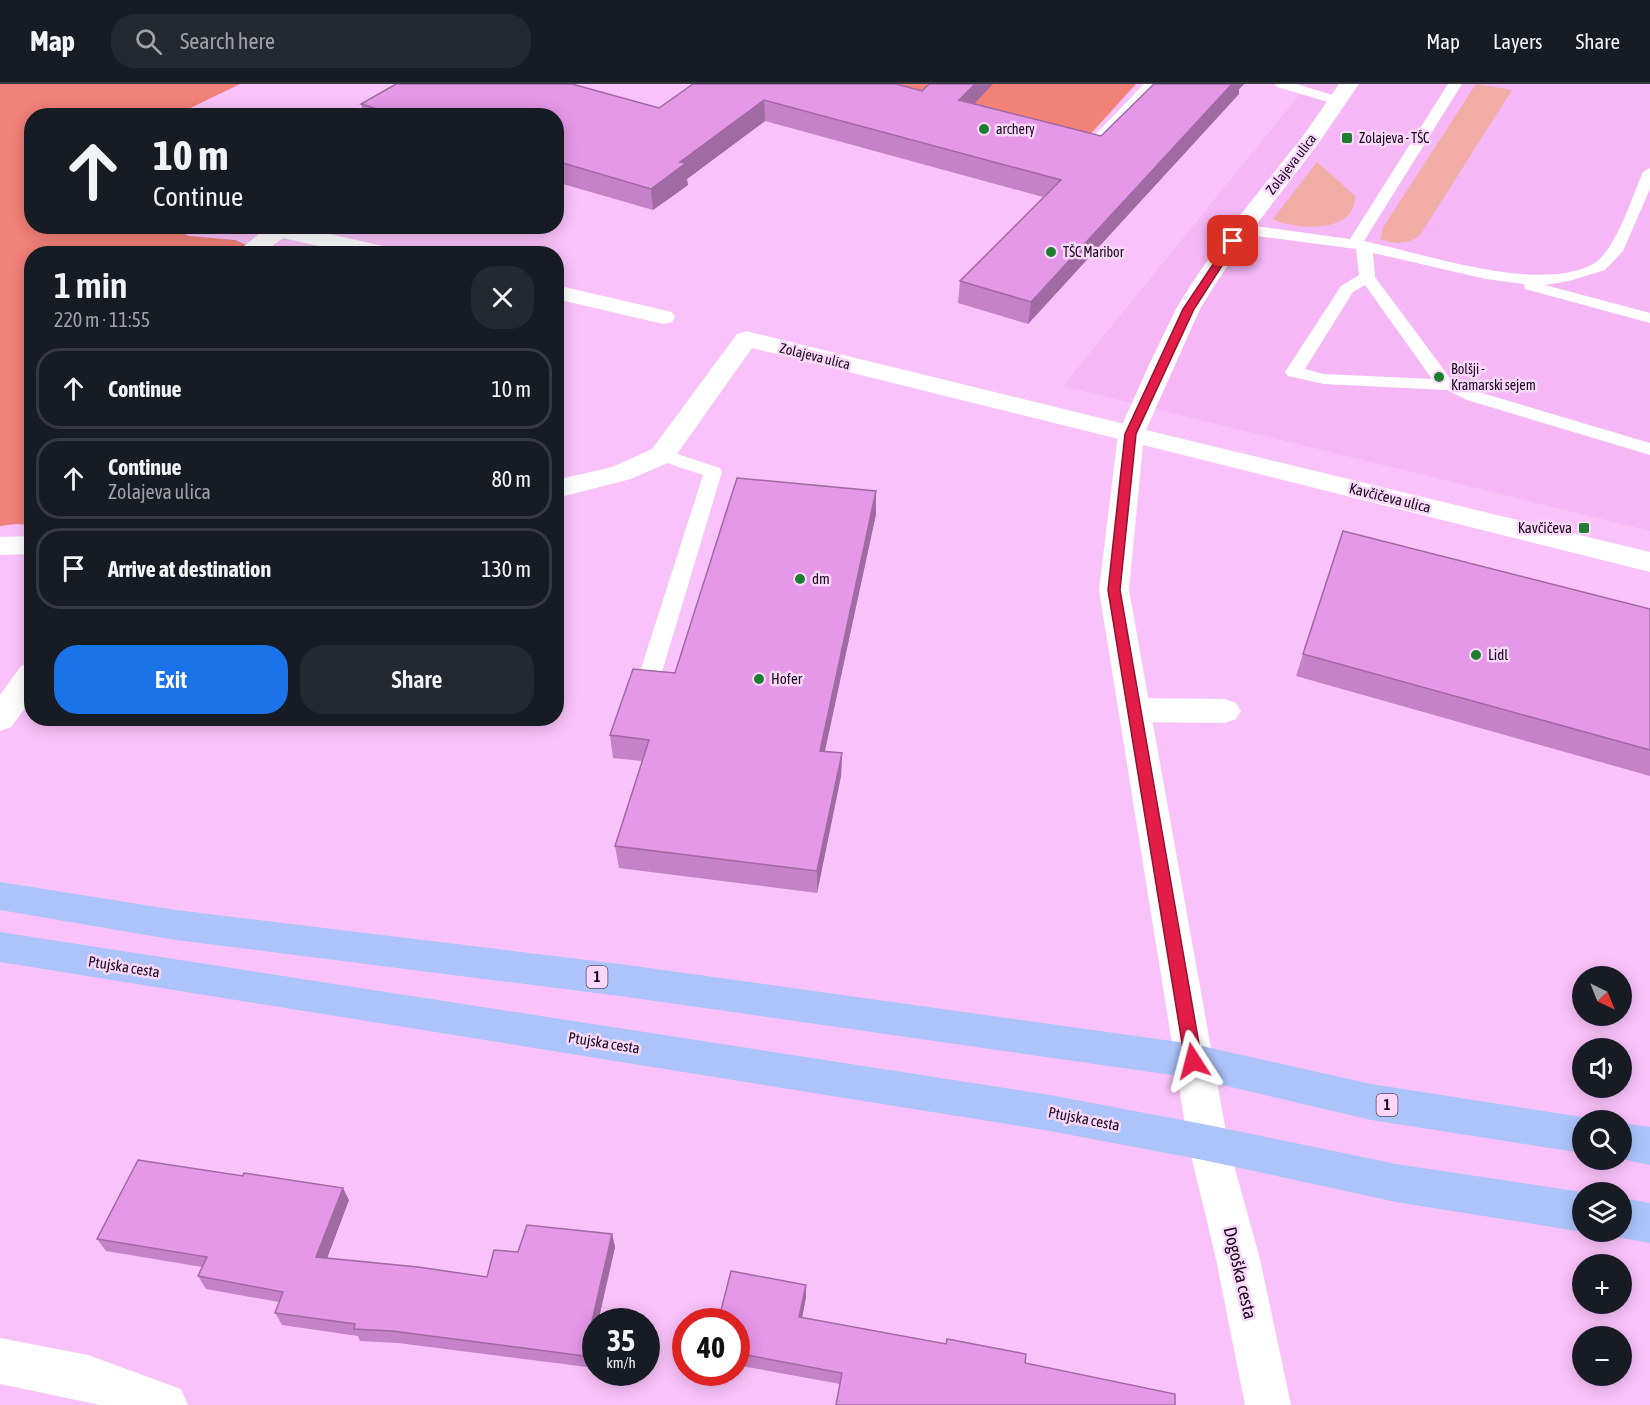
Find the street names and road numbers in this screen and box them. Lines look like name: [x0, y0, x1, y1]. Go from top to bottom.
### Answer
street label: Zolajeva ulica: [1263, 131, 1319, 197]
street label: Zolajeva ulica: [778, 340, 852, 372]
street label: Kavčičeva ulica: [1348, 479, 1433, 516]
street label: Ptujska cesta: [87, 952, 161, 981]
road number: 1: [586, 966, 608, 988]
street label: Ptujska cesta: [567, 1028, 641, 1057]
road number: 1: [1376, 1094, 1398, 1116]
street label: Ptujska cesta: [1047, 1103, 1121, 1134]
street label: Dogoška cesta: [1220, 1225, 1261, 1321]

